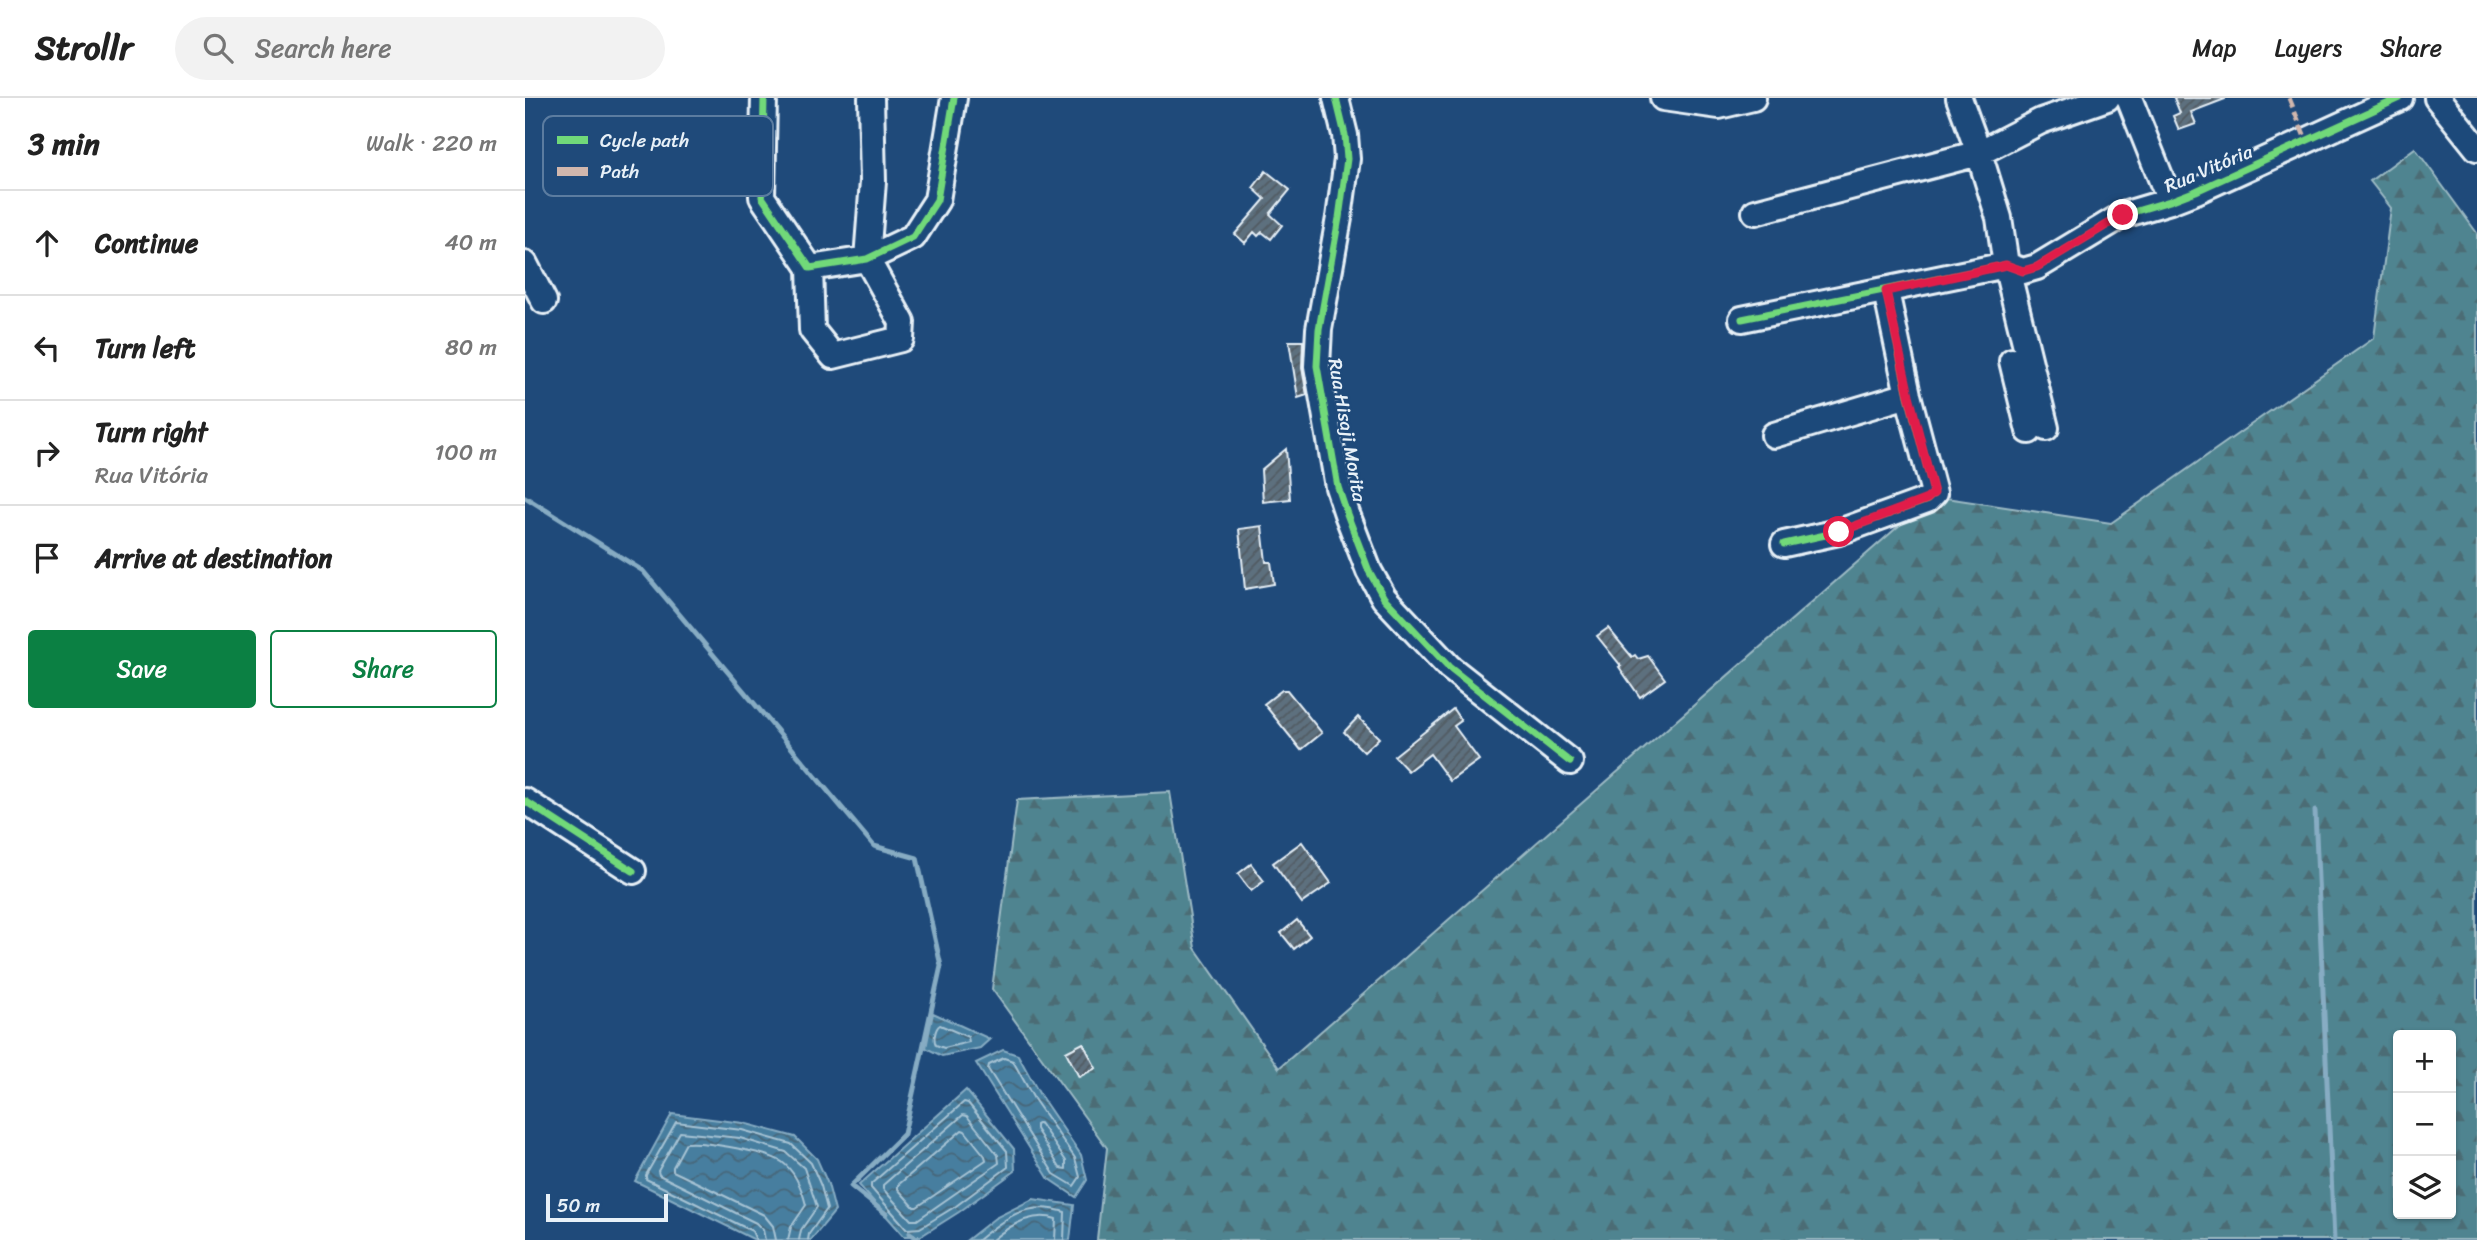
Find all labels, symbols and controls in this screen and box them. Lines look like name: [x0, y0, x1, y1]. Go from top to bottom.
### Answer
search box: [175, 17, 665, 80]
text: Strollr: [35, 19, 133, 77]
text: Search here: [255, 25, 392, 71]
text: Map: [2192, 27, 2237, 69]
text: Layers: [2275, 27, 2342, 69]
text: Share: [2380, 27, 2442, 69]
icon: search: [199, 29, 237, 67]
legend: [543, 116, 773, 196]
text: 3 min: [28, 117, 100, 171]
text: Walk · 220 m: [366, 123, 497, 164]
text: Cycle path: [600, 124, 689, 157]
street label: Rua Vitória: [2159, 135, 2258, 202]
text: Path: [600, 155, 639, 188]
route end: [2107, 199, 2138, 230]
text: Continue: [95, 220, 198, 266]
text: 40 m: [444, 222, 497, 263]
icon: ahead: [28, 224, 66, 262]
text: Turn left: [95, 325, 195, 371]
text: 80 m: [445, 327, 497, 368]
icon: left: [28, 329, 66, 367]
street label: Rua Hisaji Morita: [1319, 356, 1376, 505]
text: Turn right: [95, 409, 208, 455]
text: 100 m: [434, 432, 497, 473]
icon: right: [28, 434, 66, 472]
text: Rua Vitória: [95, 455, 208, 496]
route start: [1823, 516, 1854, 547]
text: Arrive at destination: [95, 535, 332, 581]
icon: arrive: [28, 539, 66, 577]
button: Save: [28, 630, 256, 708]
button: Share: [270, 630, 497, 708]
map controls: [2393, 1030, 2456, 1219]
button: +: [2393, 1030, 2456, 1093]
button: −: [2393, 1093, 2456, 1156]
button: layers: [2393, 1156, 2456, 1219]
text: 50 m: [557, 1189, 600, 1222]
scale bar: [546, 1191, 669, 1223]

